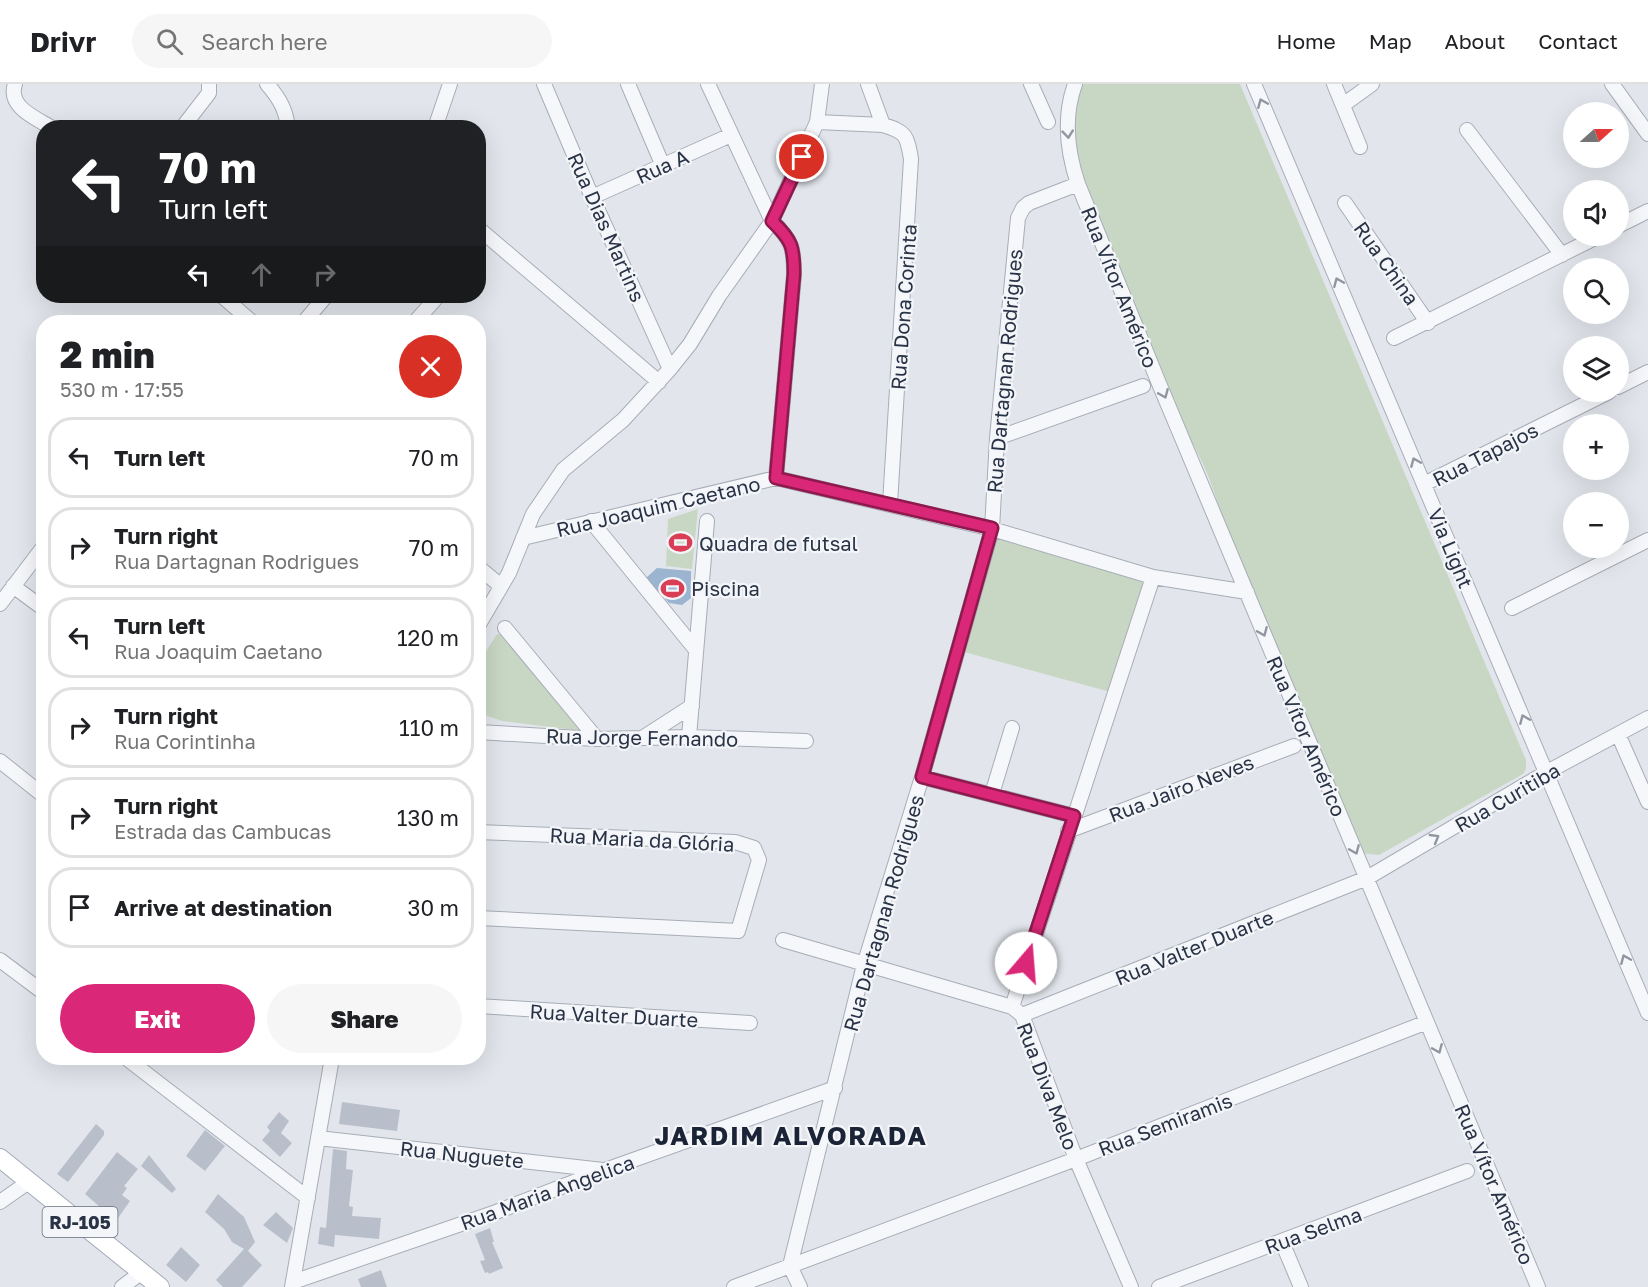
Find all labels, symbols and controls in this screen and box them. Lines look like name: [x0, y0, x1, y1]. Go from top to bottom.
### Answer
search box: [132, 14, 552, 68]
text: Drivr: [30, 25, 96, 58]
icon: search: [153, 25, 186, 58]
text: Search here: [201, 28, 327, 55]
text: Home: [1276, 28, 1336, 54]
text: Map: [1369, 28, 1412, 54]
text: About: [1445, 28, 1505, 54]
text: Contact: [1538, 28, 1618, 54]
one-way arrow: [1257, 98, 1269, 109]
north arrow: [1563, 102, 1629, 168]
map controls: [1563, 102, 1629, 558]
one-way arrow: [1061, 129, 1074, 139]
pin: [776, 131, 827, 182]
icon: arrive: [785, 140, 818, 173]
text: 70 m: [159, 142, 256, 192]
icon: left: [60, 144, 138, 222]
street label: Rua A: [632, 144, 692, 188]
street label: Rua Dias Martins: [563, 149, 651, 305]
button: sound: [1563, 180, 1629, 246]
text: Turn left: [159, 193, 268, 225]
street label: Rua Vítor Américo: [1077, 203, 1163, 371]
street label: Rua China: [1350, 217, 1424, 309]
street label: Rua Dona Corinta: [885, 223, 921, 391]
street label: Rua Dartagnan Rodrigues: [981, 248, 1027, 494]
icon: left: [182, 258, 215, 291]
icon: ahead: [245, 258, 278, 291]
icon: right: [308, 258, 341, 291]
button: search: [1563, 258, 1629, 324]
one-way arrow: [1333, 278, 1345, 289]
text: 2 min: [60, 333, 155, 376]
button: close: [399, 335, 462, 398]
button: layers: [1563, 336, 1629, 402]
text: 530 m · 17:55: [60, 377, 184, 401]
one-way arrow: [1157, 387, 1169, 398]
button: +: [1563, 414, 1629, 480]
street label: Rua Tapajos: [1428, 417, 1542, 491]
icon: left: [63, 441, 96, 474]
text: Turn left: [114, 444, 205, 471]
text: 70 m: [409, 444, 459, 471]
one-way arrow: [1410, 457, 1422, 468]
street label: Rua Joaquim Caetano: [554, 471, 762, 541]
button: −: [1563, 492, 1629, 558]
street label: Via Light: [1423, 505, 1479, 591]
text: Turn right: [114, 522, 218, 549]
sports icon: Quadra de futsal: [668, 530, 694, 556]
icon: right: [63, 531, 96, 564]
place label: Quadra de futsal: [699, 531, 858, 555]
text: 70 m: [409, 534, 459, 561]
text: Rua Dartagnan Rodrigues: [114, 549, 359, 573]
sports icon: Piscina: [660, 575, 686, 601]
place label: Piscina: [691, 576, 760, 600]
text: Turn left: [114, 612, 205, 639]
icon: left: [63, 621, 96, 654]
text: 120 m: [397, 624, 459, 651]
one-way arrow: [1256, 625, 1268, 636]
text: Rua Joaquim Caetano: [114, 639, 323, 663]
street label: Rua Vítor Américo: [1262, 652, 1352, 820]
text: Turn right: [114, 702, 218, 729]
icon: right: [63, 711, 96, 744]
text: 110 m: [399, 714, 459, 741]
one-way arrow: [1519, 714, 1531, 725]
street label: Rua Jorge Fernando: [546, 723, 738, 751]
text: Rua Corintinha: [114, 729, 256, 753]
street label: Rua Jairo Neves: [1105, 749, 1257, 827]
street label: Rua Curitiba: [1450, 757, 1564, 837]
text: Turn right: [114, 792, 218, 819]
street label: Rua Dartagnan Rodrigues: [838, 792, 928, 1034]
icon: right: [63, 801, 96, 834]
text: 130 m: [397, 804, 459, 831]
text: Estrada das Cambucas: [114, 819, 331, 843]
street label: Rua Maria da Glória: [549, 822, 735, 856]
one-way arrow: [1429, 834, 1439, 845]
one-way arrow: [1348, 844, 1360, 855]
icon: arrive: [63, 891, 96, 924]
text: Arrive at destination: [114, 894, 332, 921]
text: 30 m: [408, 894, 459, 921]
street label: Rua Valter Duarte: [1111, 904, 1277, 990]
position arrow: [994, 931, 1058, 995]
one-way arrow: [1620, 955, 1632, 966]
button: Exit: [60, 984, 255, 1053]
button: Share: [267, 984, 462, 1053]
street label: Rua Valter Duarte: [529, 999, 699, 1031]
street label: Rua Diva Melo: [1013, 1019, 1083, 1153]
one-way arrow: [1431, 1043, 1443, 1054]
street label: Rua Semiramis: [1095, 1087, 1235, 1161]
street label: Rua Vítor Américo: [1450, 1100, 1540, 1268]
district label: JARDIM ALVORADA: [655, 1120, 927, 1151]
street label: Rua Nuguete: [399, 1136, 525, 1172]
street label: Rua Maria Angelica: [457, 1149, 637, 1235]
street label: Rua Selma: [1261, 1201, 1365, 1259]
road number: RJ-105: [42, 1207, 118, 1237]

